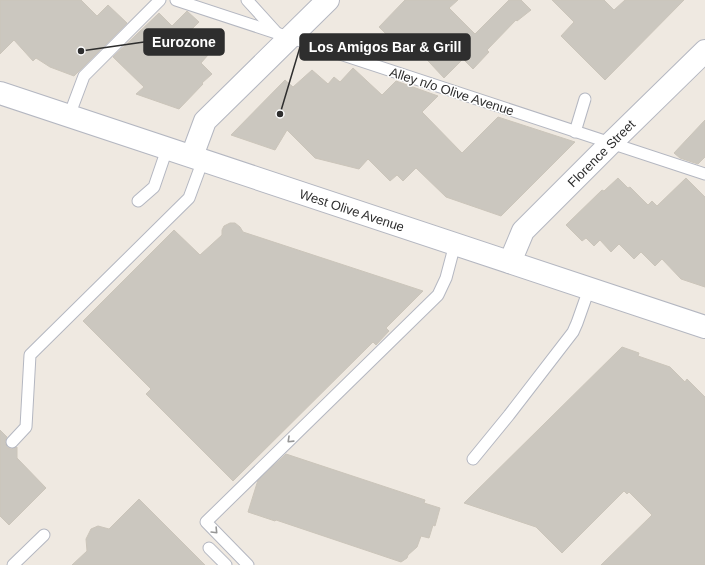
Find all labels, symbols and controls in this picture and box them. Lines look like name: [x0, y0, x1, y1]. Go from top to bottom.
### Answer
callout: Eurozone: [144, 29, 224, 55]
text: Eurozone: [152, 34, 216, 50]
callout: Los Amigos Bar & Grill: [300, 34, 470, 60]
text: Los Amigos Bar & Grill: [309, 39, 461, 55]
street label: Alley n/o Olive Avenue: [388, 64, 516, 119]
street label: Florence Street: [565, 116, 638, 190]
street label: West Olive Avenue: [298, 186, 406, 235]
one-way arrow: [287, 435, 295, 443]
one-way arrow: [210, 526, 218, 534]

